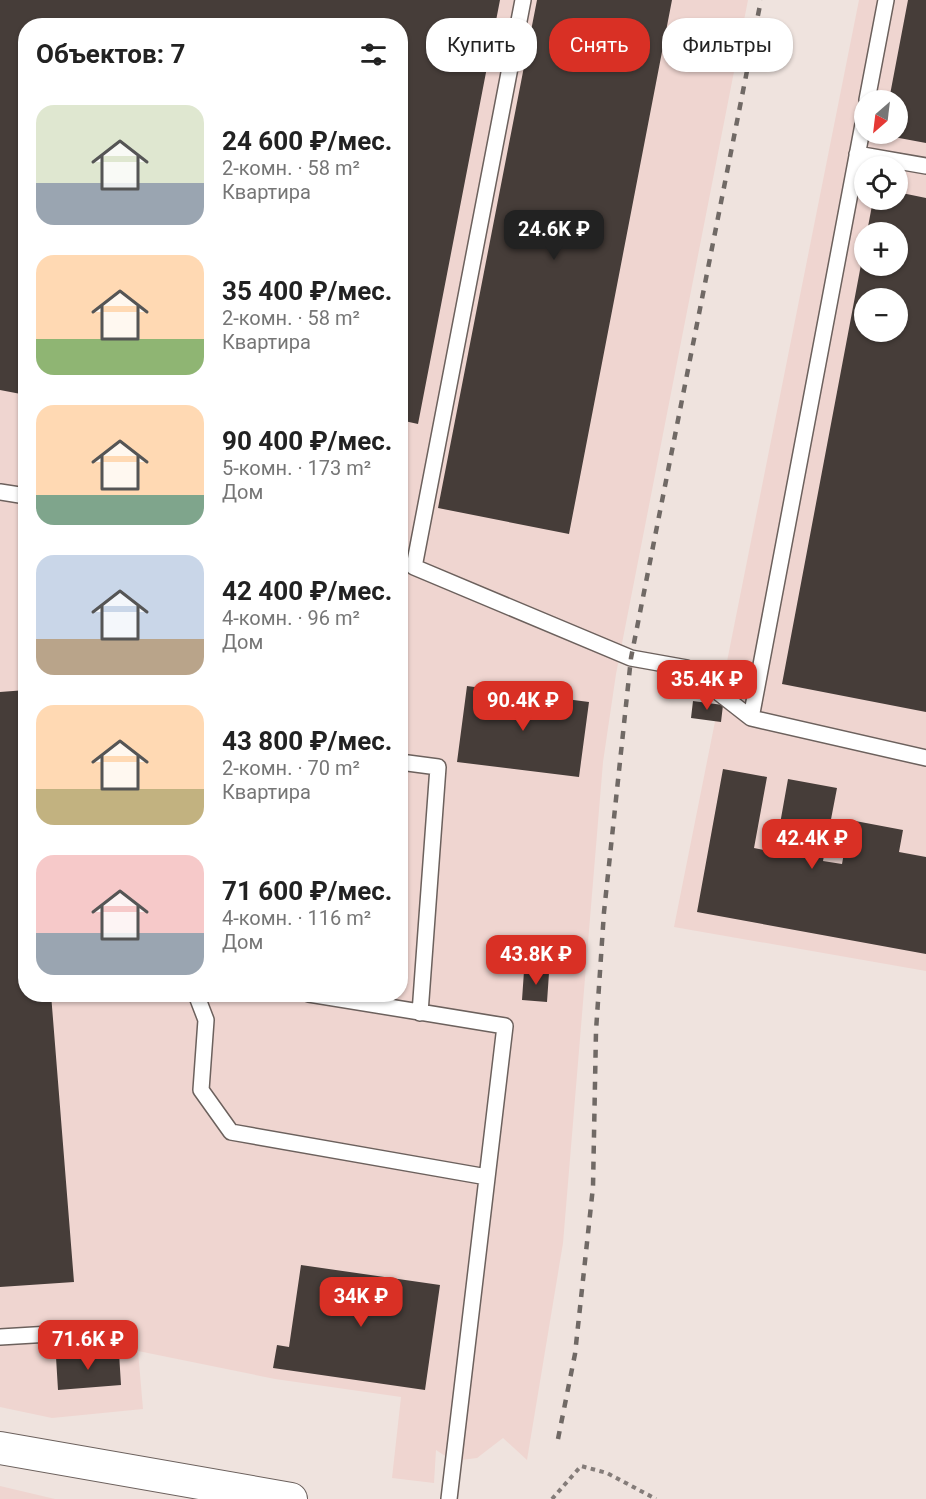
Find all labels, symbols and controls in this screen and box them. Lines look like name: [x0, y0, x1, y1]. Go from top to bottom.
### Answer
chip: Купить: [426, 18, 537, 72]
chip: Снять: [549, 18, 650, 72]
chip: Фильтры: [662, 18, 793, 72]
icon: filters: [357, 38, 390, 71]
text: Объектов: 7: [36, 39, 185, 69]
north arrow: [854, 90, 908, 144]
map controls: [854, 90, 908, 342]
text: 24 600 ₽/мес.: [222, 126, 392, 156]
icon: home: [84, 129, 156, 201]
text: 2-комн. · 58 m²: [222, 156, 360, 180]
button: locate: [854, 156, 908, 210]
text: Квартира: [222, 180, 311, 204]
pin: 24.6K ₽: [499, 210, 609, 261]
text: 24.6K ₽: [518, 217, 590, 241]
button: +: [854, 222, 908, 276]
text: 35 400 ₽/мес.: [222, 276, 392, 306]
icon: home: [84, 279, 156, 351]
button: −: [854, 288, 908, 342]
text: 2-комн. · 58 m²: [222, 306, 360, 330]
text: Квартира: [222, 330, 311, 354]
text: 90 400 ₽/мес.: [222, 426, 392, 456]
icon: home: [84, 429, 156, 501]
text: 5-комн. · 173 m²: [222, 456, 371, 480]
text: Дом: [222, 480, 263, 504]
text: 42 400 ₽/мес.: [222, 576, 392, 606]
icon: home: [84, 579, 156, 651]
text: 4-комн. · 96 m²: [222, 606, 360, 630]
text: Дом: [222, 630, 263, 654]
pin: 35.4K ₽: [652, 660, 762, 711]
text: 35.4K ₽: [671, 667, 743, 691]
pin: 90.4K ₽: [468, 681, 578, 732]
text: 90.4K ₽: [487, 688, 559, 712]
text: 43 800 ₽/мес.: [222, 726, 392, 756]
icon: home: [84, 729, 156, 801]
text: 2-комн. · 70 m²: [222, 756, 360, 780]
text: Квартира: [222, 780, 311, 804]
pin: 42.4K ₽: [757, 819, 867, 870]
text: 42.4K ₽: [776, 826, 848, 850]
text: 71 600 ₽/мес.: [222, 876, 392, 906]
icon: home: [84, 879, 156, 951]
text: 4-комн. · 116 m²: [222, 906, 371, 930]
text: Дом: [222, 930, 263, 954]
pin: 43.8K ₽: [481, 935, 591, 986]
text: 43.8K ₽: [500, 942, 572, 966]
pin: 34K ₽: [319, 1277, 403, 1328]
text: 34K ₽: [334, 1284, 388, 1308]
pin: 71.6K ₽: [33, 1320, 143, 1371]
text: 71.6K ₽: [52, 1327, 124, 1351]

